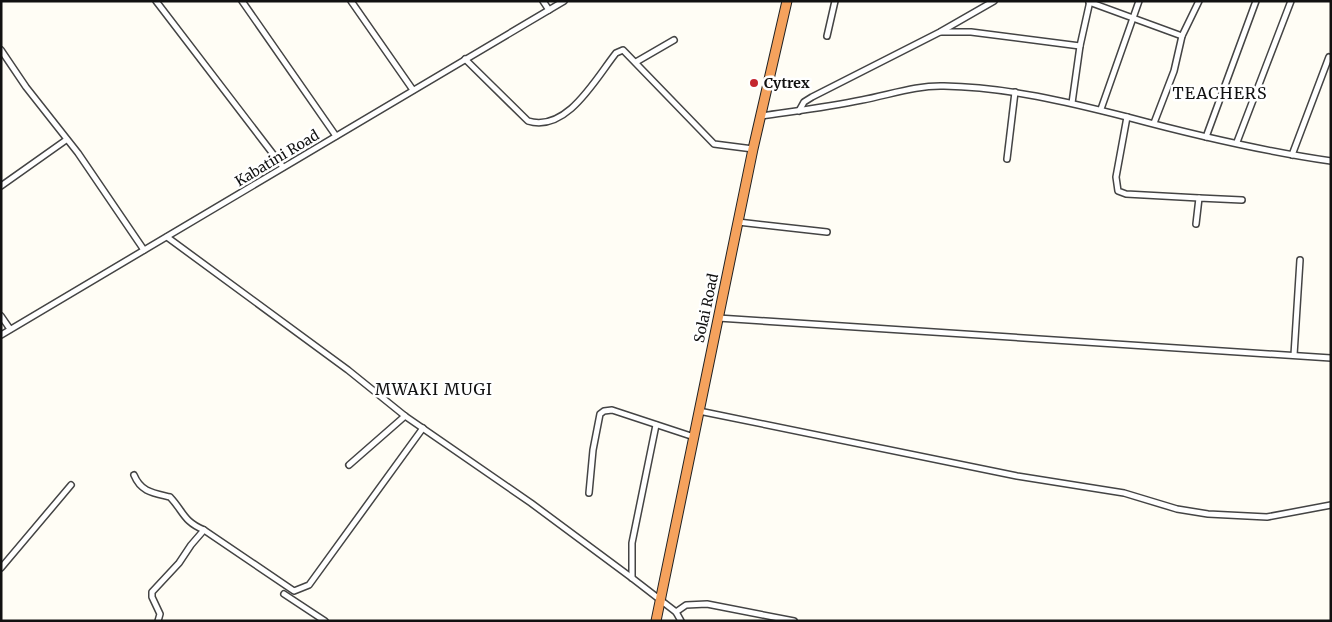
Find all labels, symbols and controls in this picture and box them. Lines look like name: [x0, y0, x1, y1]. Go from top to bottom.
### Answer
place label: Cytrex: [764, 74, 810, 92]
marker: Cytrex: [748, 77, 760, 89]
district label: TEACHERS: [1173, 83, 1267, 103]
street label: Kabatini Road: [232, 126, 323, 190]
street label: Solai Road: [690, 271, 722, 344]
district label: MWAKI MUGI: [375, 379, 493, 399]

